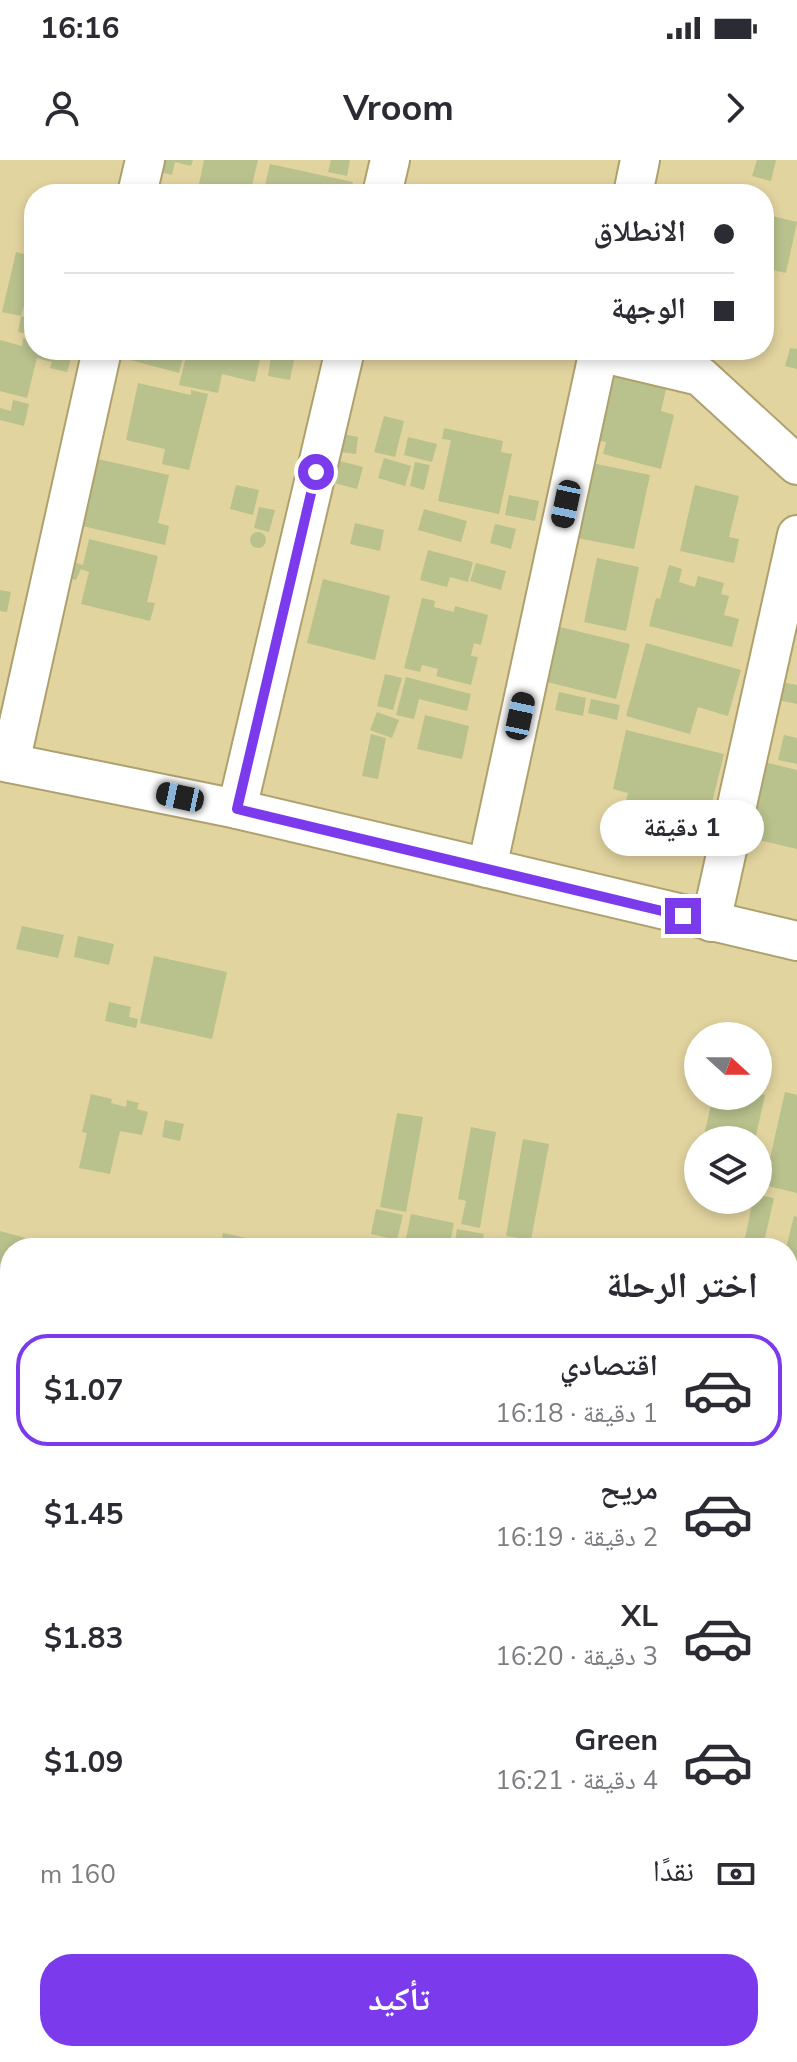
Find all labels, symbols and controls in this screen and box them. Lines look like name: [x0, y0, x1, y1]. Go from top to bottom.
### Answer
text: 16:16: [40, 8, 119, 49]
text: Vroom: [343, 84, 454, 133]
icon: person: [40, 86, 84, 130]
icon: forward: [713, 86, 757, 130]
text: الانطلاق: [593, 211, 686, 252]
text: الوجهة: [611, 288, 686, 329]
route start: [298, 454, 334, 490]
car: [549, 478, 583, 530]
car: [503, 690, 537, 742]
car: [154, 780, 206, 814]
callout: 1 دقيقة: [601, 800, 765, 856]
text: 1 دقيقة: [643, 810, 721, 845]
route end: [665, 898, 701, 934]
north arrow: [684, 1022, 772, 1110]
map controls: [684, 1022, 772, 1214]
button: layers: [684, 1126, 772, 1214]
text: اختر الرحلة: [606, 1261, 758, 1310]
text: اقتصادي: [560, 1345, 658, 1386]
icon: car: [682, 1354, 754, 1426]
text: $1.07: [44, 1370, 123, 1411]
text: 1 دقيقة · 16:18: [495, 1396, 658, 1431]
text: مريح: [600, 1469, 658, 1510]
icon: car: [682, 1478, 754, 1550]
text: $1.45: [44, 1494, 123, 1535]
text: 2 دقيقة · 16:19: [495, 1520, 658, 1555]
text: XL: [621, 1596, 658, 1637]
icon: car: [682, 1602, 754, 1674]
text: $1.83: [44, 1618, 123, 1659]
text: 3 دقيقة · 16:20: [495, 1639, 658, 1674]
text: Green: [574, 1720, 658, 1761]
icon: car: [682, 1726, 754, 1798]
text: $1.09: [44, 1742, 123, 1783]
text: 4 دقيقة · 16:21: [495, 1763, 658, 1798]
text: نقدًا: [653, 1851, 694, 1892]
icon: cash: [714, 1852, 758, 1896]
text: 160 m: [40, 1857, 116, 1892]
button: تأكيد: [40, 1954, 758, 2046]

